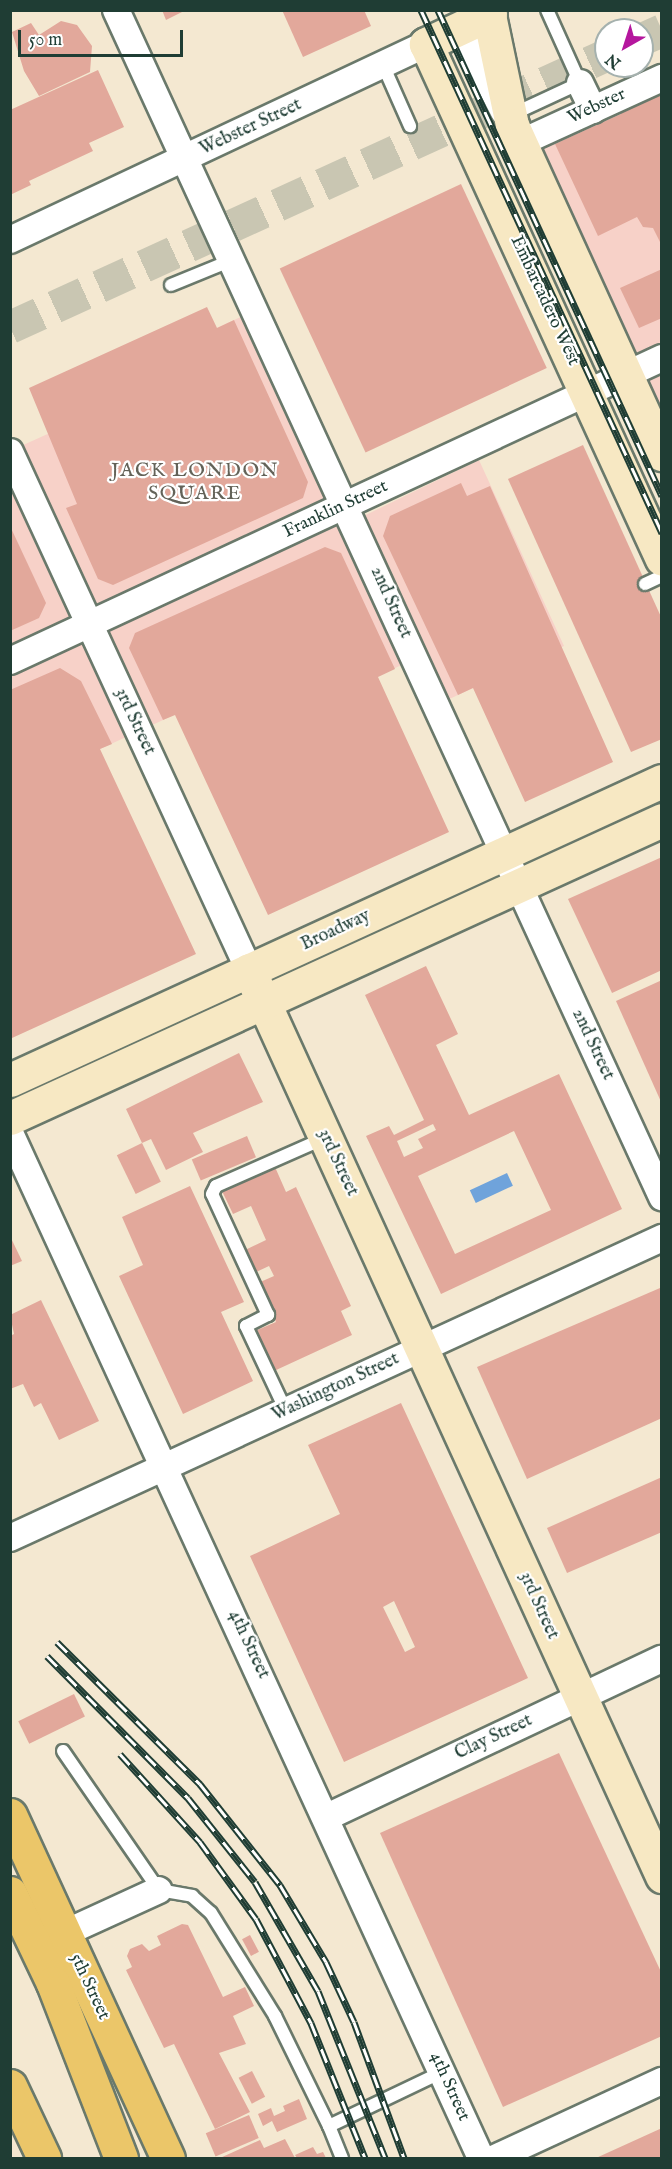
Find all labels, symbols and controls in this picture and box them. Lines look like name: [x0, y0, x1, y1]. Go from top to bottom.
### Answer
scale bar: [21, 18, 186, 56]
north arrow: [594, 18, 654, 78]
text: 50 m: [29, 29, 62, 52]
text: N: [602, 48, 626, 73]
street label: Webster: [565, 84, 629, 130]
street label: Webster Street: [197, 95, 305, 161]
street label: Embarcadero West: [504, 233, 584, 369]
district label: JACK LONDON SQUARE: [111, 458, 279, 505]
street label: Franklin Street: [280, 476, 392, 544]
street label: 2nd Street: [365, 564, 415, 642]
street label: 3rd Street: [109, 685, 159, 759]
street label: Broadway: [298, 906, 374, 956]
street label: 2nd Street: [566, 1006, 618, 1084]
street label: 3rd Street: [312, 1126, 362, 1200]
street label: Washington Street: [269, 1349, 403, 1427]
street label: 3rd Street: [514, 1569, 562, 1643]
street label: 4th Street: [223, 1607, 273, 1683]
street label: Clay Street: [452, 1711, 536, 1765]
street label: 5th Street: [64, 1950, 114, 2024]
street label: 4th Street: [424, 2049, 474, 2125]

